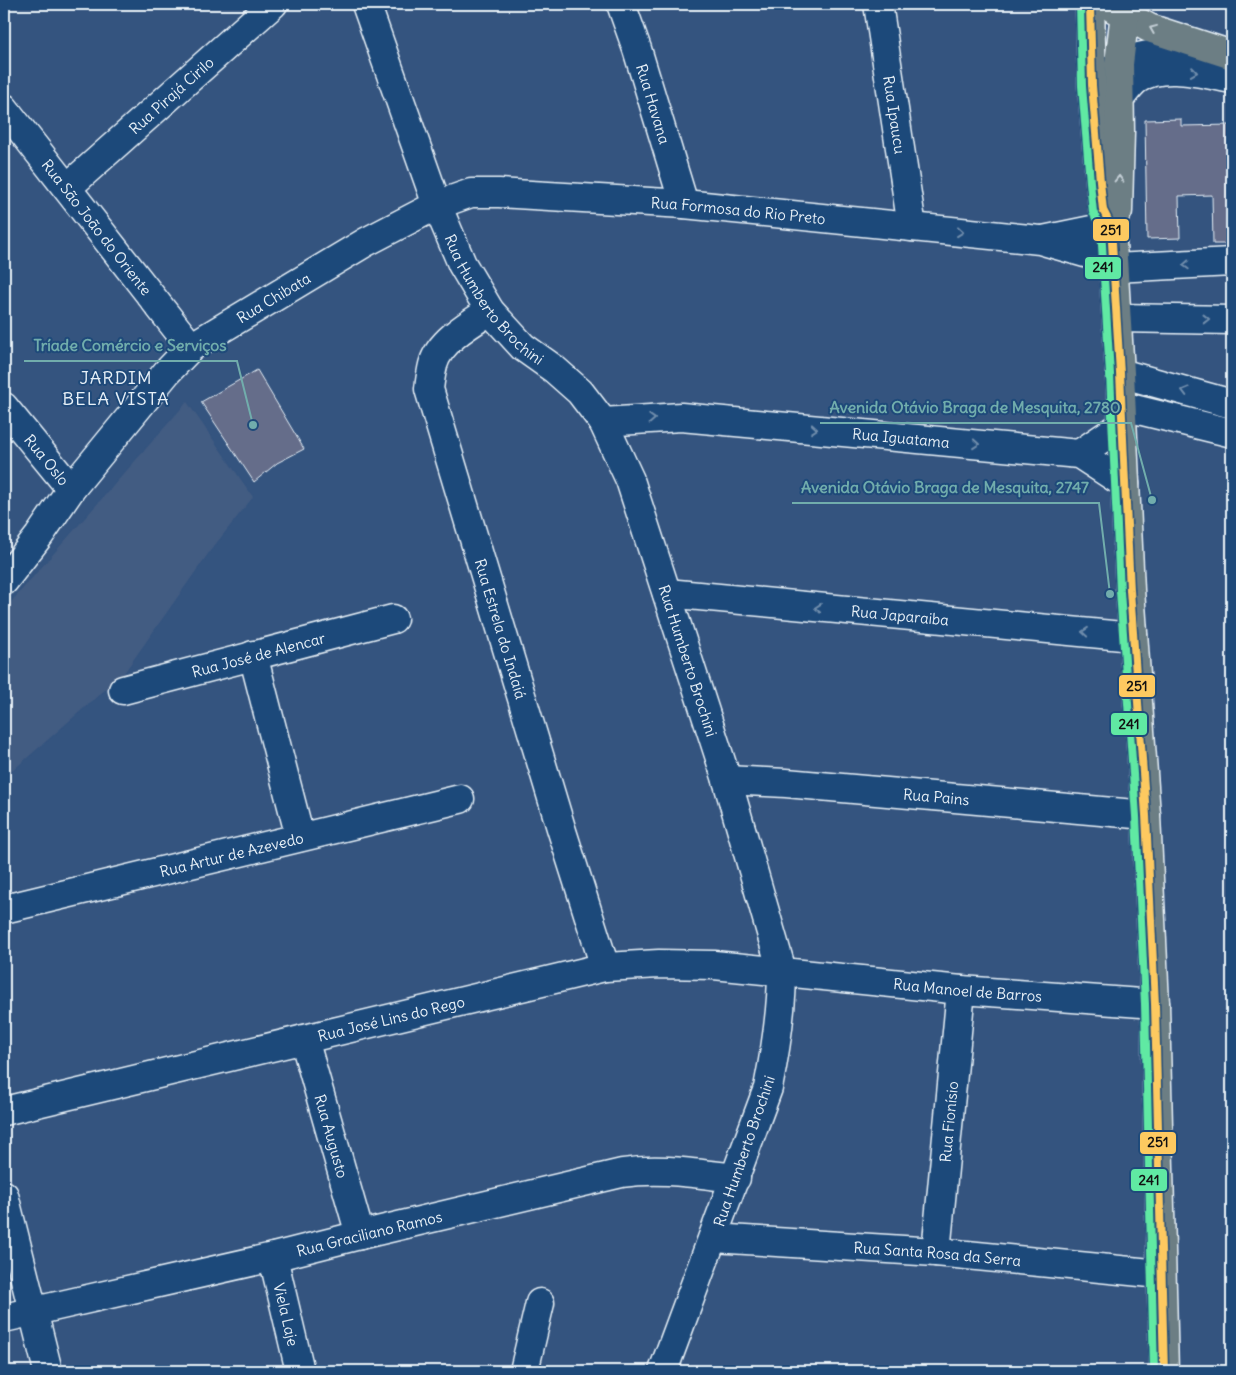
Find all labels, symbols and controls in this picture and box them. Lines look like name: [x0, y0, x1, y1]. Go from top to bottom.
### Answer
one-way arrow: [1149, 25, 1157, 35]
street label: Rua Pirajá Cirilo: [125, 52, 217, 138]
street label: Rua Havana: [633, 61, 675, 147]
one-way arrow: [1190, 67, 1198, 77]
street label: Rua Ipaucu: [880, 74, 910, 155]
street label: Rua São João do Oriente: [38, 155, 156, 299]
one-way arrow: [1114, 174, 1124, 182]
street label: Rua Formosa do Rio Preto: [650, 193, 827, 228]
line badge: 251: [1092, 218, 1130, 242]
text: 251: [1100, 221, 1122, 239]
one-way arrow: [957, 226, 965, 237]
street label: Rua Humberto Brochini: [441, 231, 548, 368]
line badge: 241: [1084, 256, 1122, 280]
text: 241: [1093, 258, 1113, 276]
one-way arrow: [1182, 259, 1190, 270]
street label: Rua Chibata: [233, 268, 314, 327]
one-way arrow: [1202, 314, 1210, 324]
callout: Tríade Comércio e Serviços: [24, 330, 237, 361]
text: Tríade Comércio e Serviços: [33, 335, 227, 356]
district label: JARDIM BELA VISTA: [62, 366, 170, 410]
one-way arrow: [1181, 386, 1190, 397]
callout: Avenida Otávio Braga de Mesquita, 2780: [820, 392, 1131, 423]
text: Avenida Otávio Braga de Mesquita, 2780: [830, 397, 1120, 418]
one-way arrow: [648, 413, 656, 424]
street label: Rua Iguatama: [851, 423, 951, 451]
one-way arrow: [810, 424, 818, 435]
street label: Rua Oslo: [21, 430, 74, 489]
one-way arrow: [972, 439, 980, 450]
callout: Avenida Otávio Braga de Mesquita, 2747: [792, 472, 1099, 503]
text: Avenida Otávio Braga de Mesquita, 2747: [801, 477, 1089, 498]
street label: Rua Estrela do Indaiá: [471, 556, 531, 702]
street label: Rua Humberto Brochini: [655, 582, 722, 739]
street label: Rua Japaraiba: [850, 601, 950, 629]
one-way arrow: [814, 603, 822, 614]
one-way arrow: [1081, 627, 1089, 638]
street label: Rua José de Alencar: [190, 628, 327, 681]
line badge: 251: [1118, 674, 1156, 698]
text: 251: [1126, 677, 1148, 695]
line badge: 241: [1110, 712, 1148, 736]
text: 241: [1119, 715, 1139, 733]
street label: Rua Pains: [902, 784, 970, 809]
street label: Rua Artur de Azevedo: [158, 828, 305, 881]
street label: Rua Manoel de Barros: [892, 974, 1043, 1005]
street label: Rua José Lins do Rego: [316, 991, 466, 1045]
street label: Rua Humberto Brochini: [709, 1073, 779, 1229]
street label: Rua Fionísio: [935, 1080, 962, 1163]
street label: Rua Augusto: [311, 1092, 353, 1180]
line badge: 251: [1139, 1131, 1177, 1155]
text: 251: [1147, 1133, 1169, 1151]
line badge: 241: [1130, 1168, 1168, 1192]
text: 241: [1139, 1171, 1159, 1189]
street label: Rua Graciliano Ramos: [295, 1206, 444, 1260]
street label: Rua Santa Rosa da Serra: [853, 1237, 1022, 1270]
street label: Viela Laje: [270, 1281, 303, 1348]

